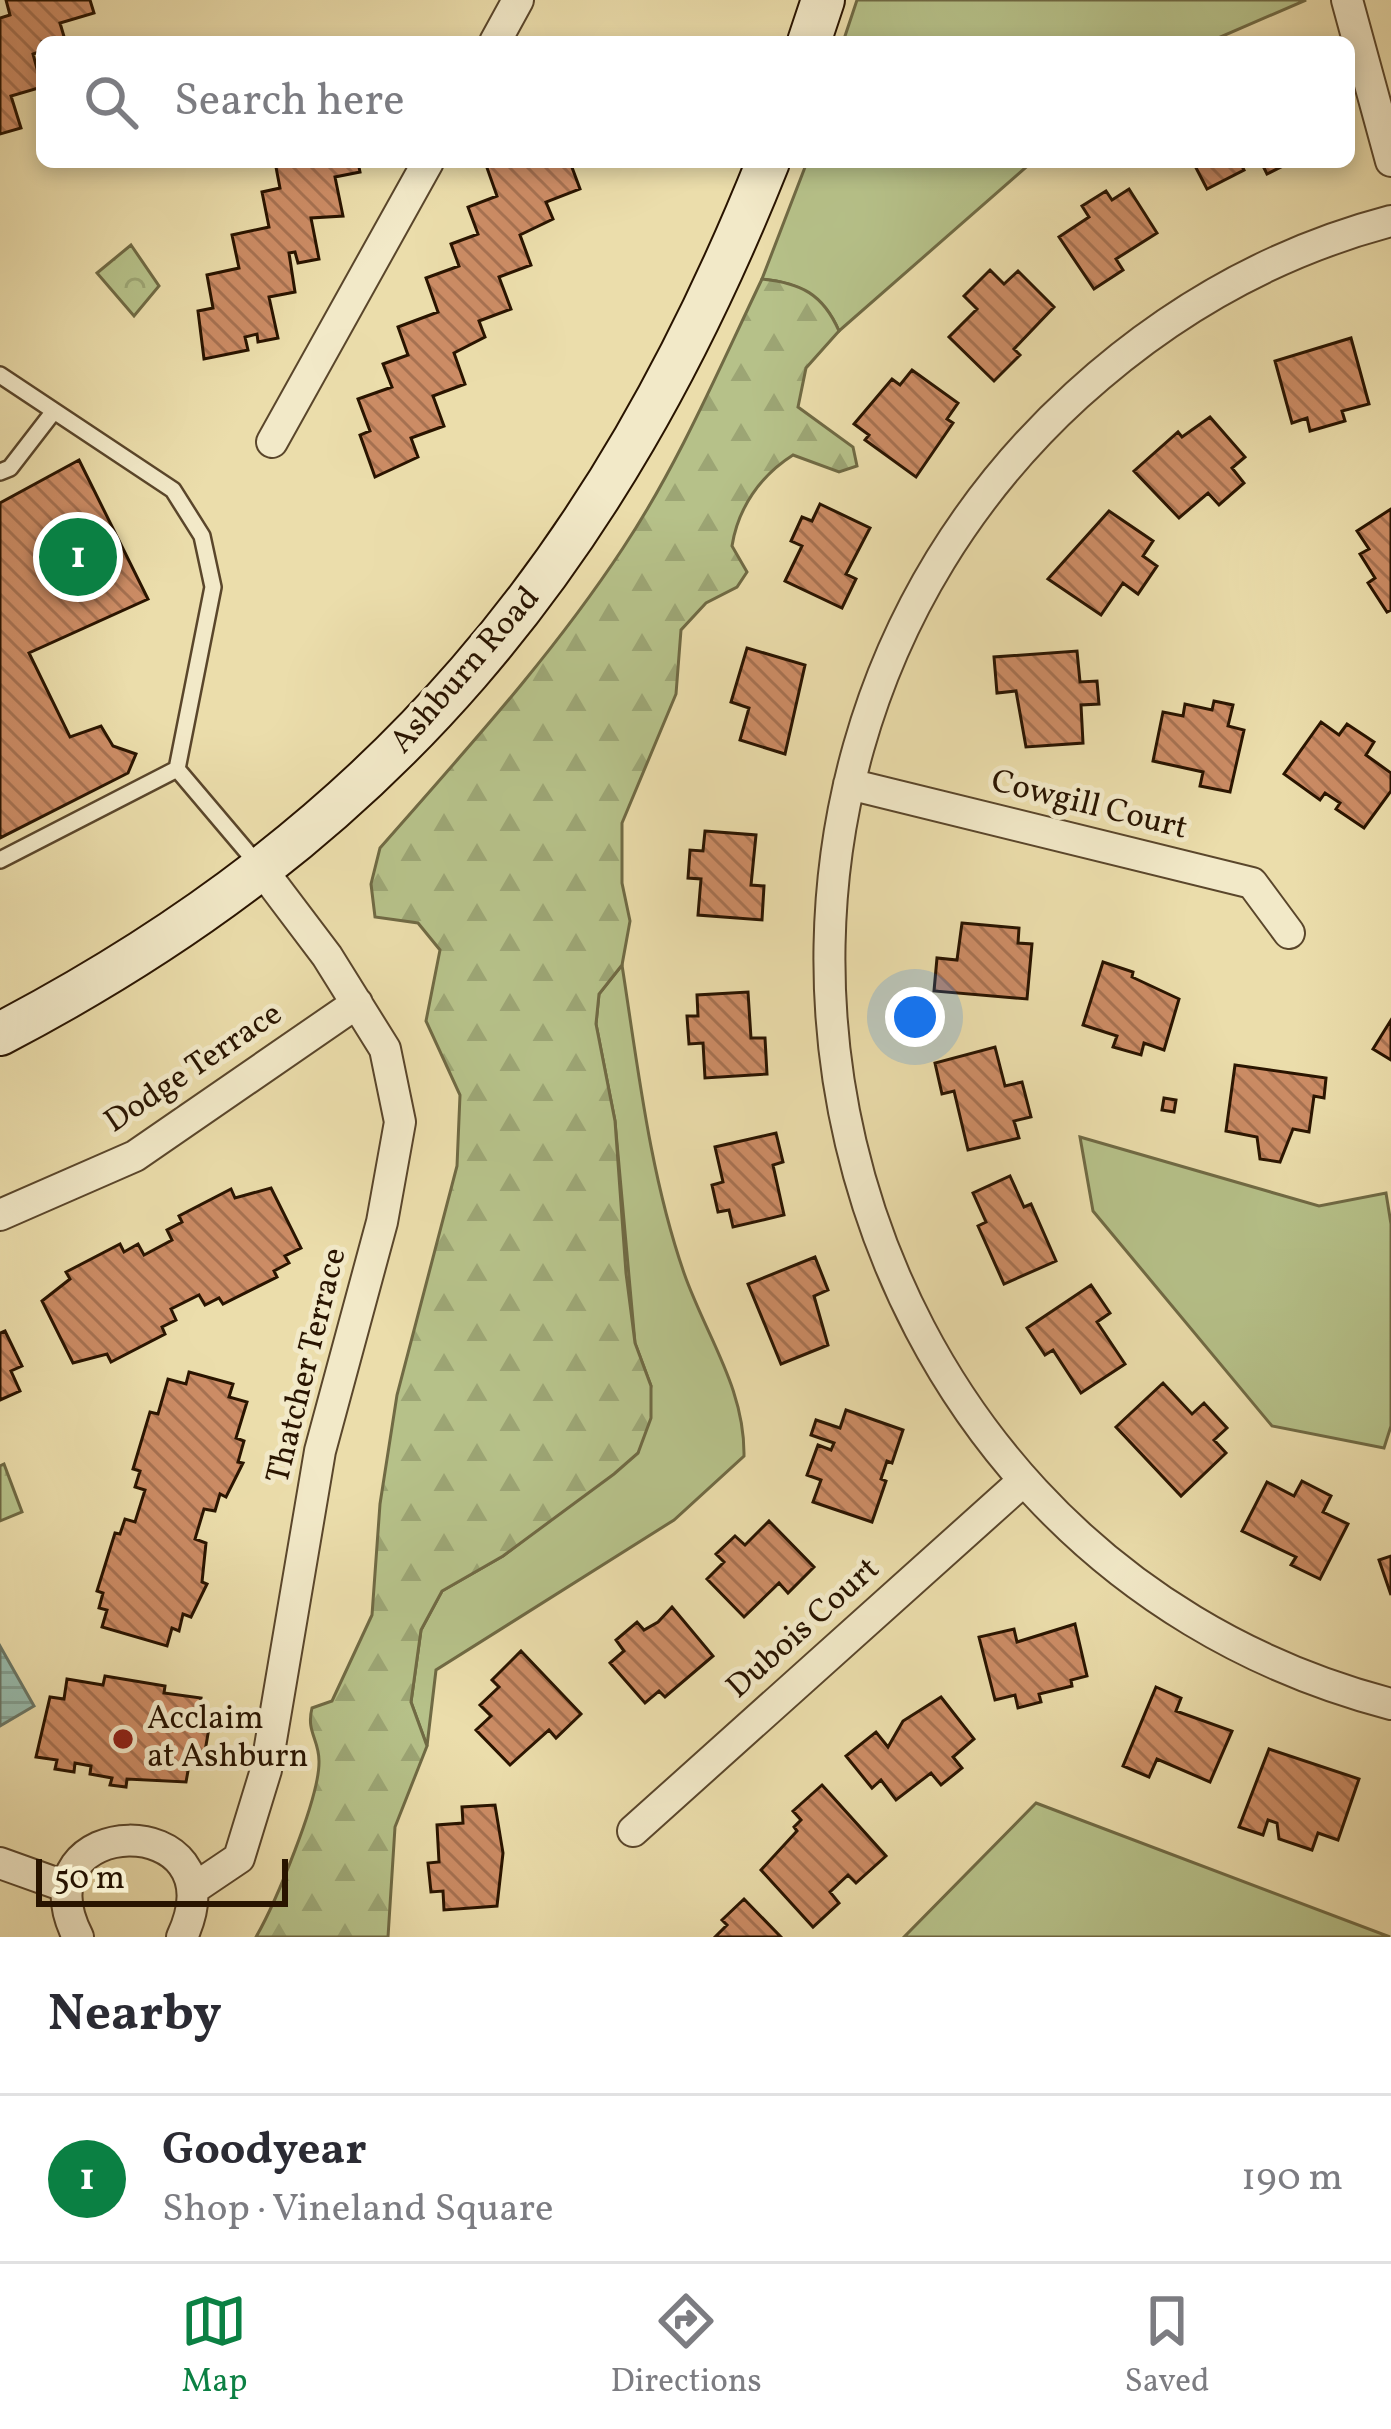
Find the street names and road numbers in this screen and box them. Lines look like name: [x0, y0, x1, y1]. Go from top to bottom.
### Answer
street label: Ashburn Road: [380, 577, 552, 765]
street label: Cowgill Court: [986, 759, 1192, 853]
street label: Dodge Terrace: [96, 992, 292, 1146]
street label: Thatcher Terrace: [256, 1243, 360, 1489]
street label: Dubois Court: [717, 1548, 891, 1710]

